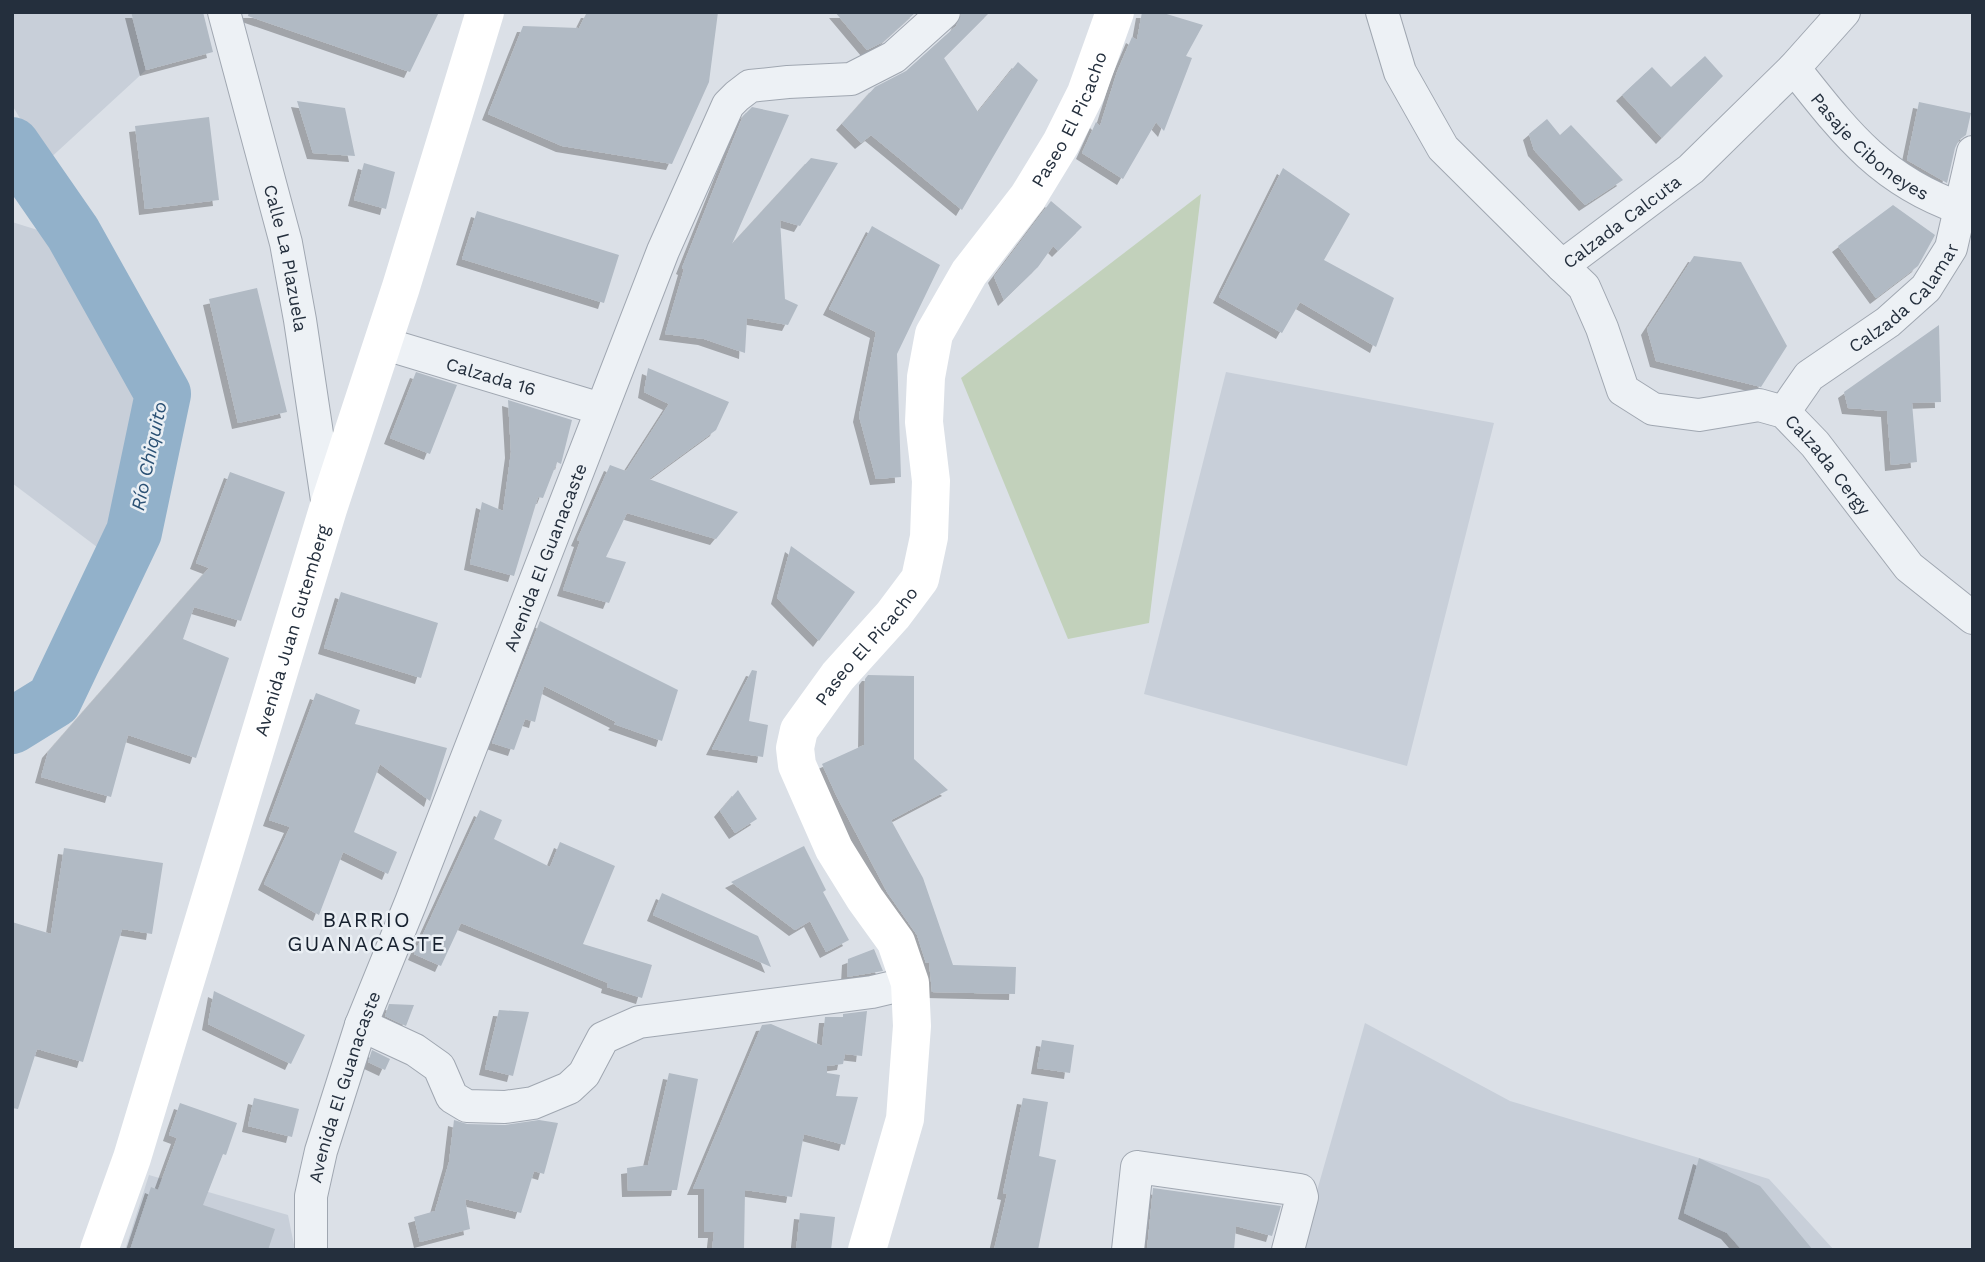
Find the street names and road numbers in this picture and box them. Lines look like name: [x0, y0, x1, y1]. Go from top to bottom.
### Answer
street label: Paseo El Picacho: [1026, 49, 1111, 191]
street label: Pasaje Ciboneyes: [1807, 88, 1933, 204]
street label: Calzada Calcuta: [1558, 170, 1685, 272]
street label: Calle La Plazuela: [260, 182, 312, 333]
street label: Calzada Calamar: [1844, 241, 1962, 356]
street label: Calzada 16: [444, 352, 539, 399]
street label: Calzada Cergy: [1781, 410, 1876, 519]
street label: Avenida El Guanacaste: [499, 460, 590, 654]
street label: Avenida Juan Gutemberg: [250, 522, 333, 739]
street label: Paseo El Picacho: [810, 582, 921, 709]
street label: Avenida El Guanacaste: [304, 988, 384, 1185]

